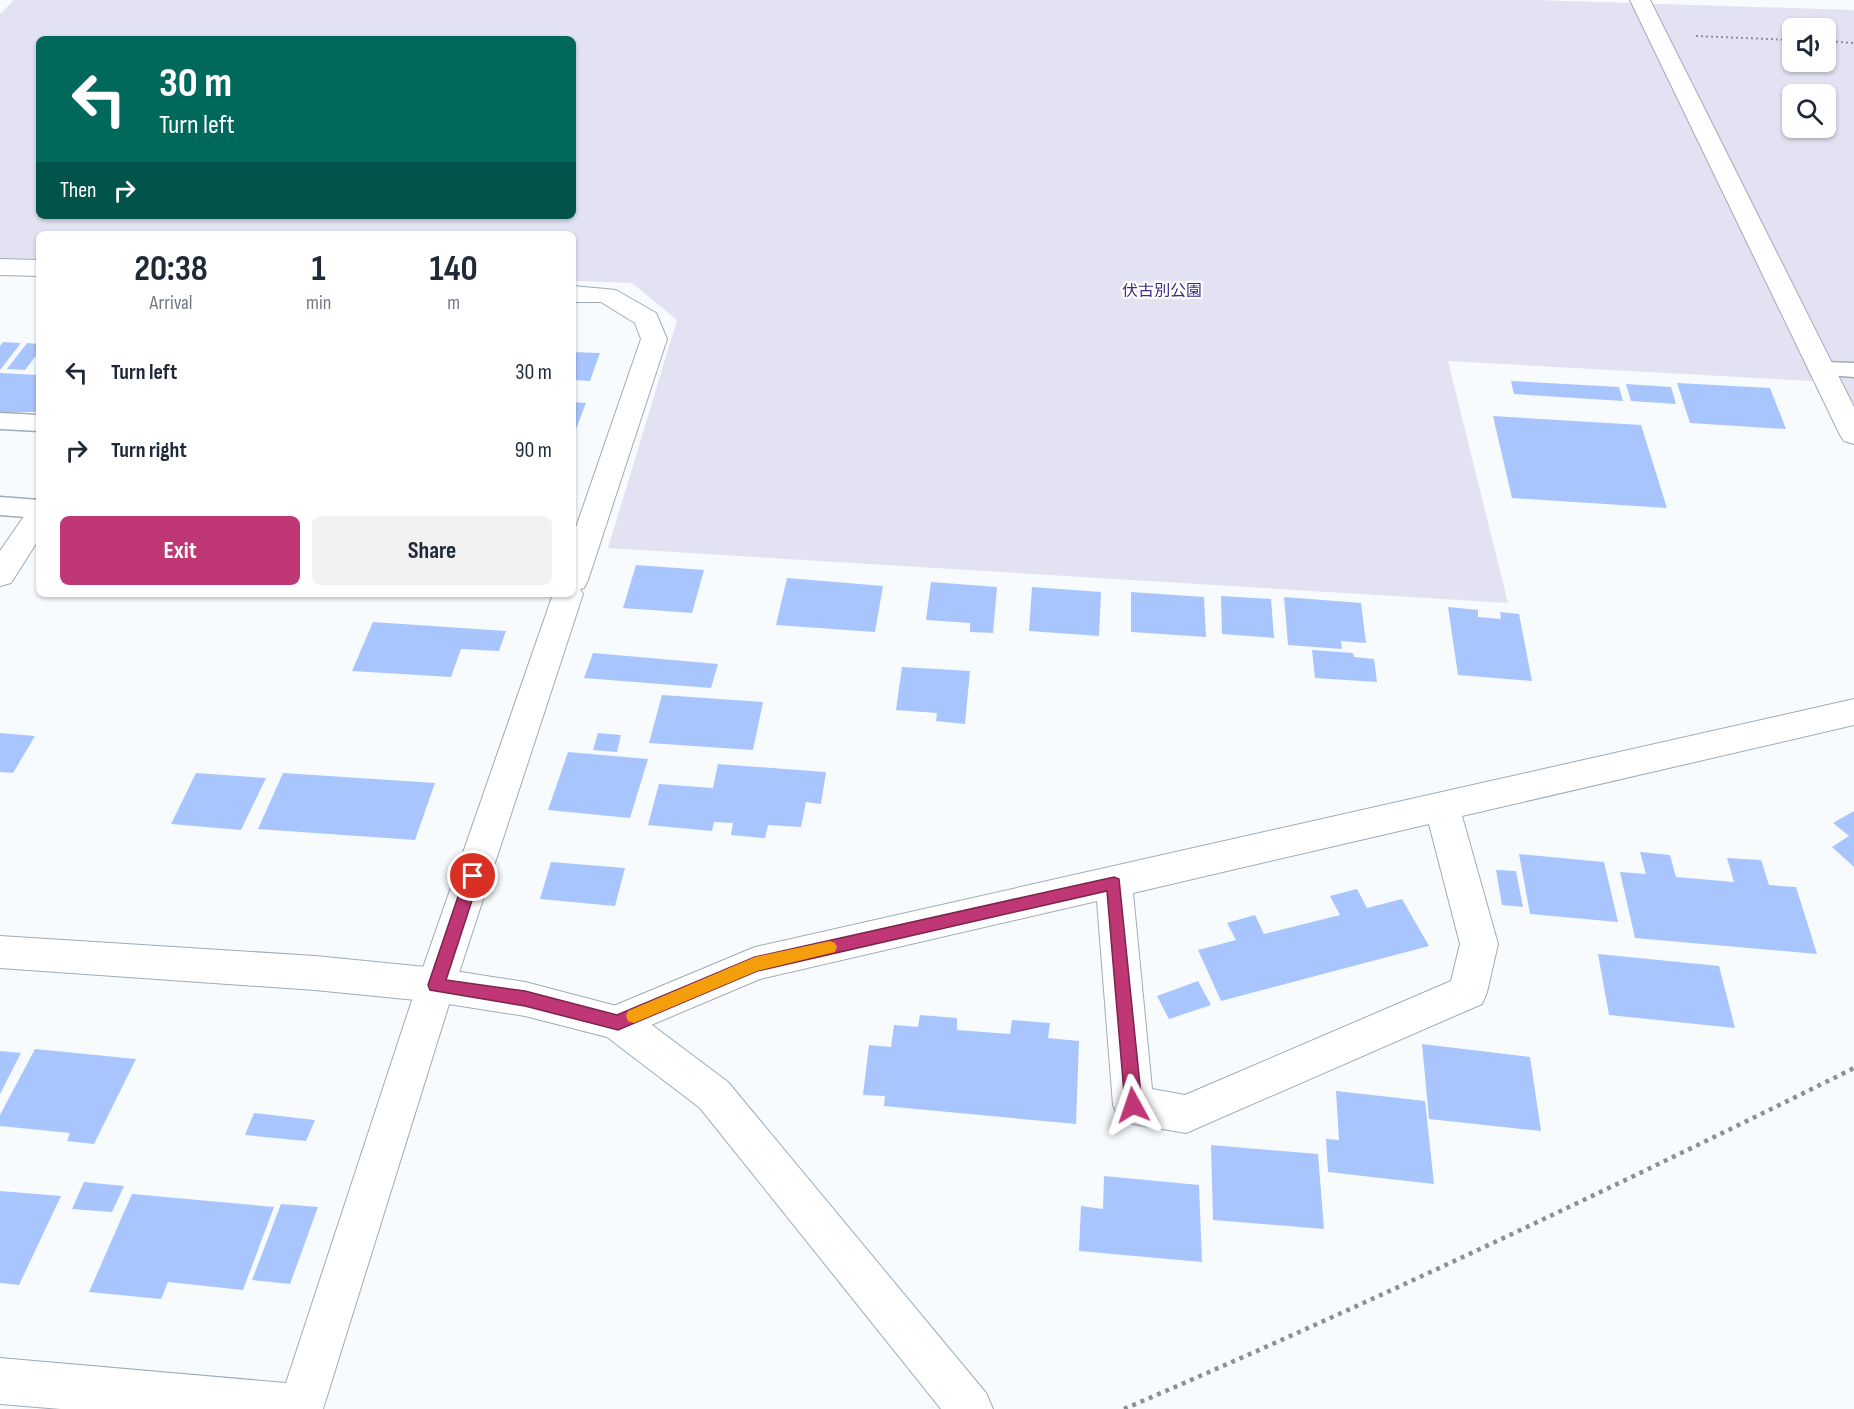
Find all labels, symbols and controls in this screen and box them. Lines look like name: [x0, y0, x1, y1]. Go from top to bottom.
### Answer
map controls: [1782, 18, 1836, 138]
button: sound: [1782, 18, 1836, 72]
text: 30 m: [159, 58, 232, 109]
icon: left: [60, 60, 138, 138]
button: search: [1782, 84, 1836, 138]
text: Turn left: [159, 109, 235, 141]
icon: right: [108, 174, 141, 207]
text: Then: [60, 177, 96, 204]
text: 20:38: [134, 248, 208, 291]
text: 1: [312, 248, 326, 291]
text: 140: [429, 248, 478, 291]
park label: 伏古別公園: [1122, 282, 1202, 301]
text: Arrival: [150, 291, 193, 315]
text: min: [306, 291, 331, 315]
text: m: [447, 291, 460, 315]
icon: left: [60, 356, 93, 389]
text: Turn left: [111, 359, 177, 386]
text: 30 m: [515, 359, 552, 386]
icon: right: [60, 434, 93, 467]
text: Turn right: [111, 437, 187, 464]
text: 90 m: [515, 437, 552, 464]
button: Exit: [60, 516, 300, 585]
button: Share: [312, 516, 552, 585]
pin: [447, 850, 498, 901]
icon: arrive: [456, 859, 489, 892]
position arrow: [1101, 1073, 1165, 1137]

